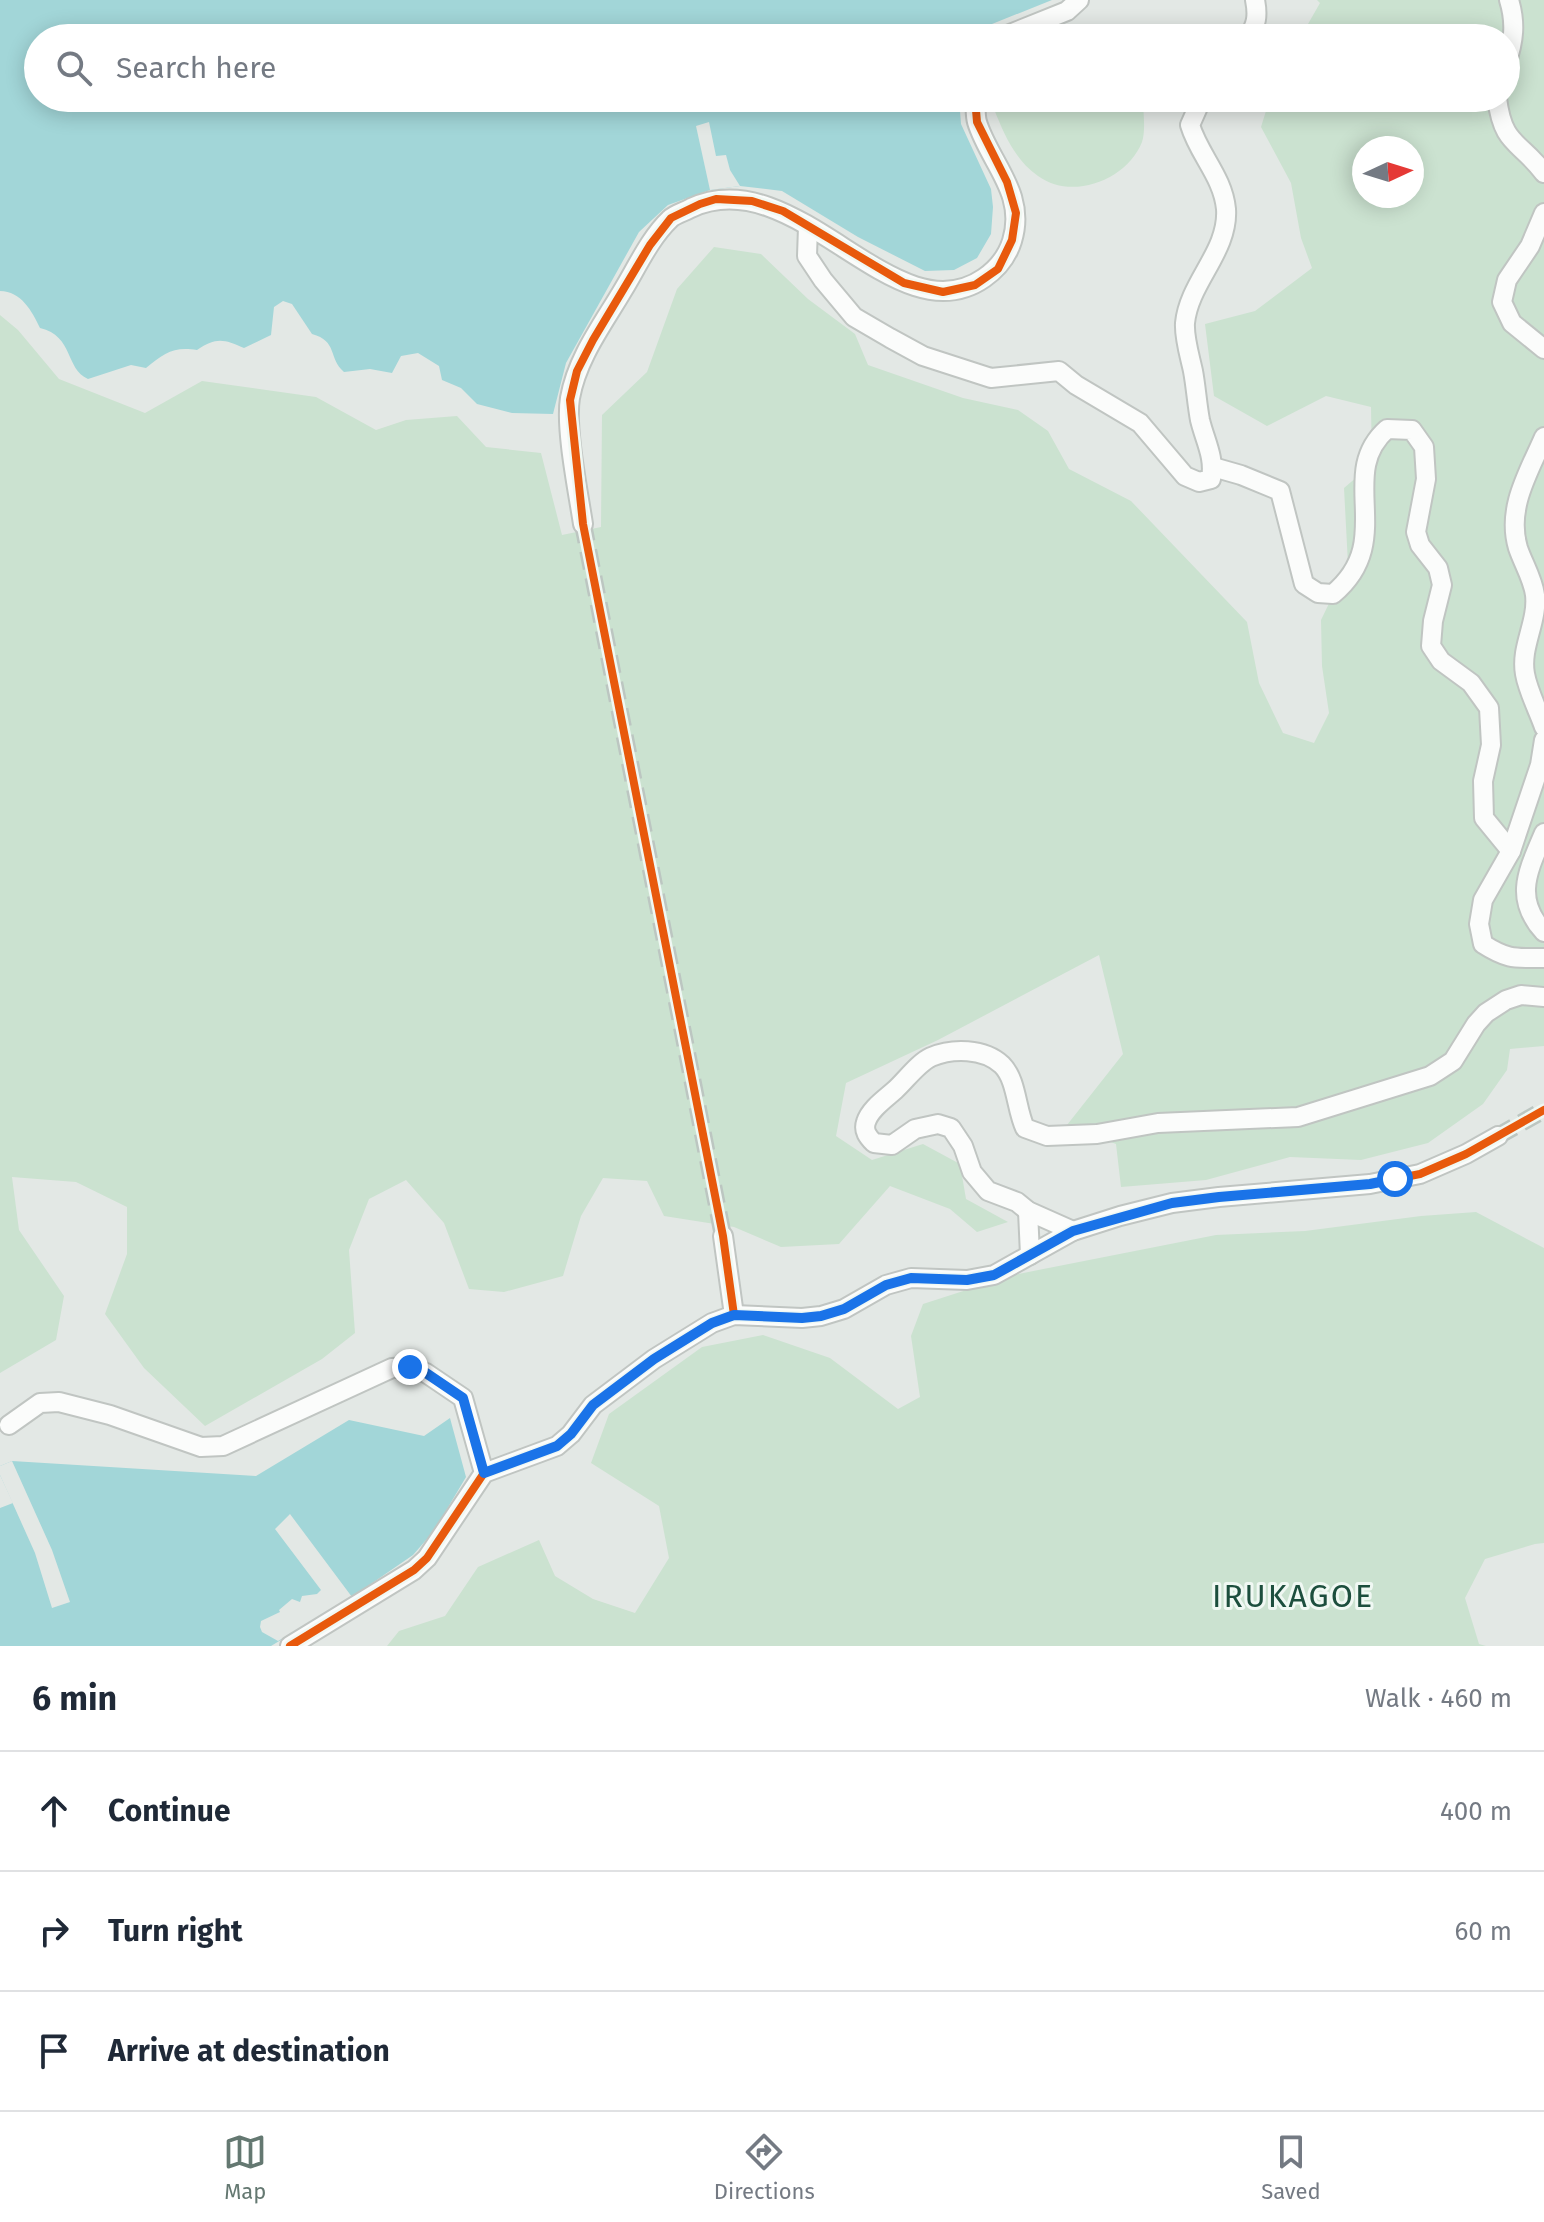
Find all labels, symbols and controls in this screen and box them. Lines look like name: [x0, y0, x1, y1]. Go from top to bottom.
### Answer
search box: [24, 24, 1520, 112]
icon: search: [52, 46, 96, 90]
text: Search here: [116, 50, 276, 86]
north arrow: [1352, 136, 1424, 208]
route start: [1377, 1161, 1413, 1197]
route end: [392, 1349, 428, 1385]
district label: IRUKAGOE: [1212, 1577, 1374, 1615]
text: 6 min: [32, 1678, 117, 1719]
text: Walk · 460 m: [1365, 1683, 1512, 1714]
icon: ahead: [32, 1789, 76, 1833]
text: Continue: [108, 1793, 231, 1829]
text: 400 m: [1440, 1796, 1512, 1827]
icon: right: [32, 1909, 76, 1953]
text: Turn right: [108, 1913, 243, 1949]
text: 60 m: [1454, 1916, 1512, 1947]
icon: arrive: [32, 2029, 76, 2073]
text: Arrive at destination: [108, 2033, 390, 2069]
tab: Map: [223, 2130, 267, 2205]
tab: Directions: [714, 2130, 815, 2205]
tab: Saved: [1261, 2130, 1321, 2205]

